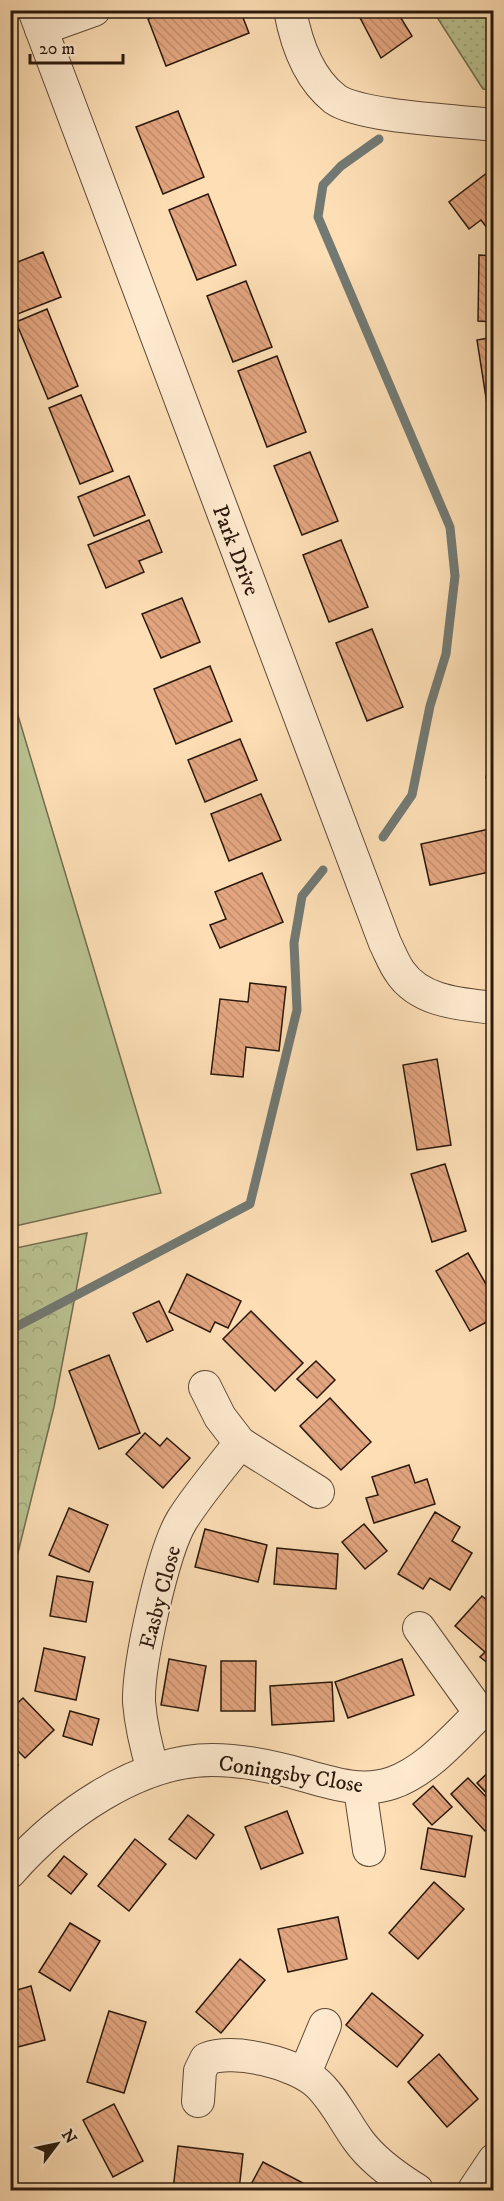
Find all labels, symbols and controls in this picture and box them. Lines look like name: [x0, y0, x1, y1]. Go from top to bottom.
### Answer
scale bar: [30, 27, 123, 65]
text: 20 m: [39, 38, 75, 60]
street label: Park Drive: [206, 501, 265, 600]
street label: Easby Close: [134, 1543, 187, 1652]
street label: Coningsby Close: [217, 1750, 365, 1799]
north arrow: [27, 2114, 87, 2174]
text: N: [57, 2126, 81, 2147]

